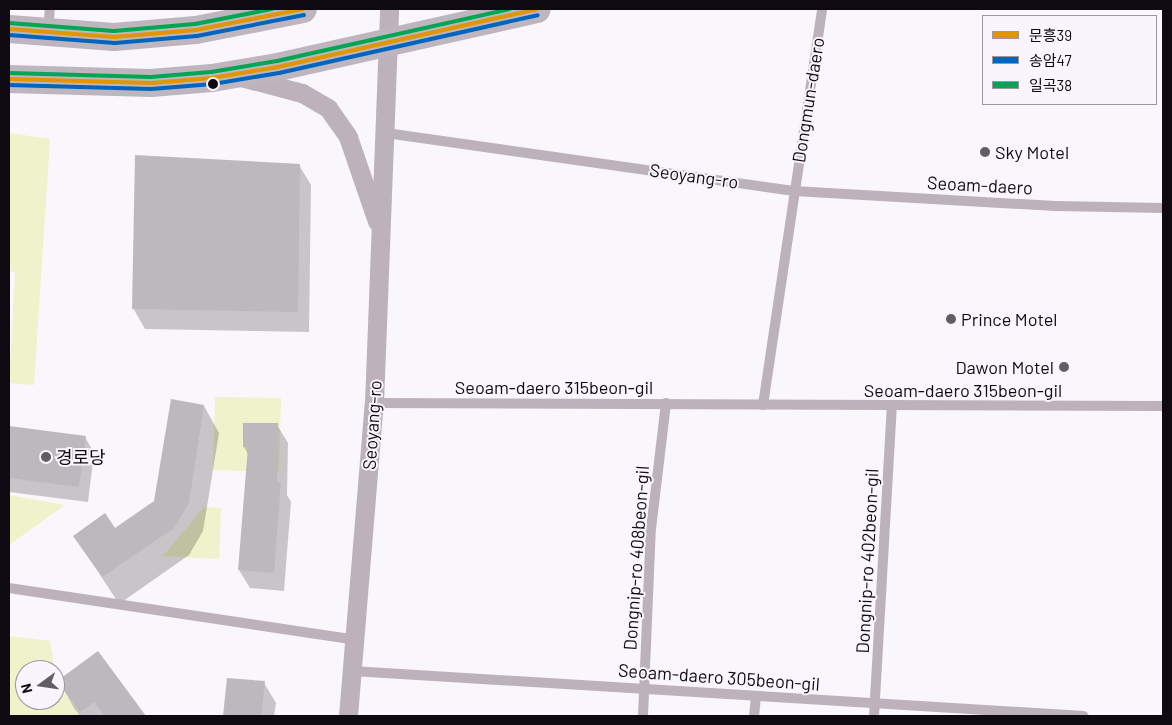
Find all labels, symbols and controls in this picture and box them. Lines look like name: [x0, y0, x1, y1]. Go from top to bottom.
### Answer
legend: [982, 15, 1157, 105]
text: 문흥39: [1029, 26, 1072, 44]
street label: Dongmun-daero: [787, 36, 829, 164]
text: 송암47: [1029, 51, 1072, 69]
text: 일곡38: [1029, 76, 1072, 94]
unlabelled marker: [208, 79, 218, 89]
place label: Sky Motel: [995, 141, 1069, 163]
marker: Sky Motel: [979, 146, 991, 158]
street label: Seoyang-ro: [648, 159, 740, 193]
street label: Seoam-daero: [927, 171, 1033, 199]
place label: Prince Motel: [961, 308, 1057, 330]
marker: Prince Motel: [945, 313, 957, 325]
place label: Dawon Motel: [956, 356, 1054, 378]
marker: Dawon Motel: [1058, 361, 1070, 373]
street label: Seoam-daero 315beon-gil: [455, 376, 653, 398]
street label: Seoam-daero 315beon-gil: [864, 379, 1062, 401]
street label: Seoyang-ro: [358, 380, 386, 470]
place label: 경로당: [56, 446, 106, 468]
marker: 경로당: [40, 451, 52, 463]
street label: Dongnip-ro 408beon-gil: [619, 465, 653, 651]
street label: Dongnip-ro 402beon-gil: [851, 468, 883, 654]
street label: Seoam-daero 305beon-gil: [617, 659, 821, 695]
north arrow: [15, 660, 65, 710]
text: N: [17, 682, 35, 695]

